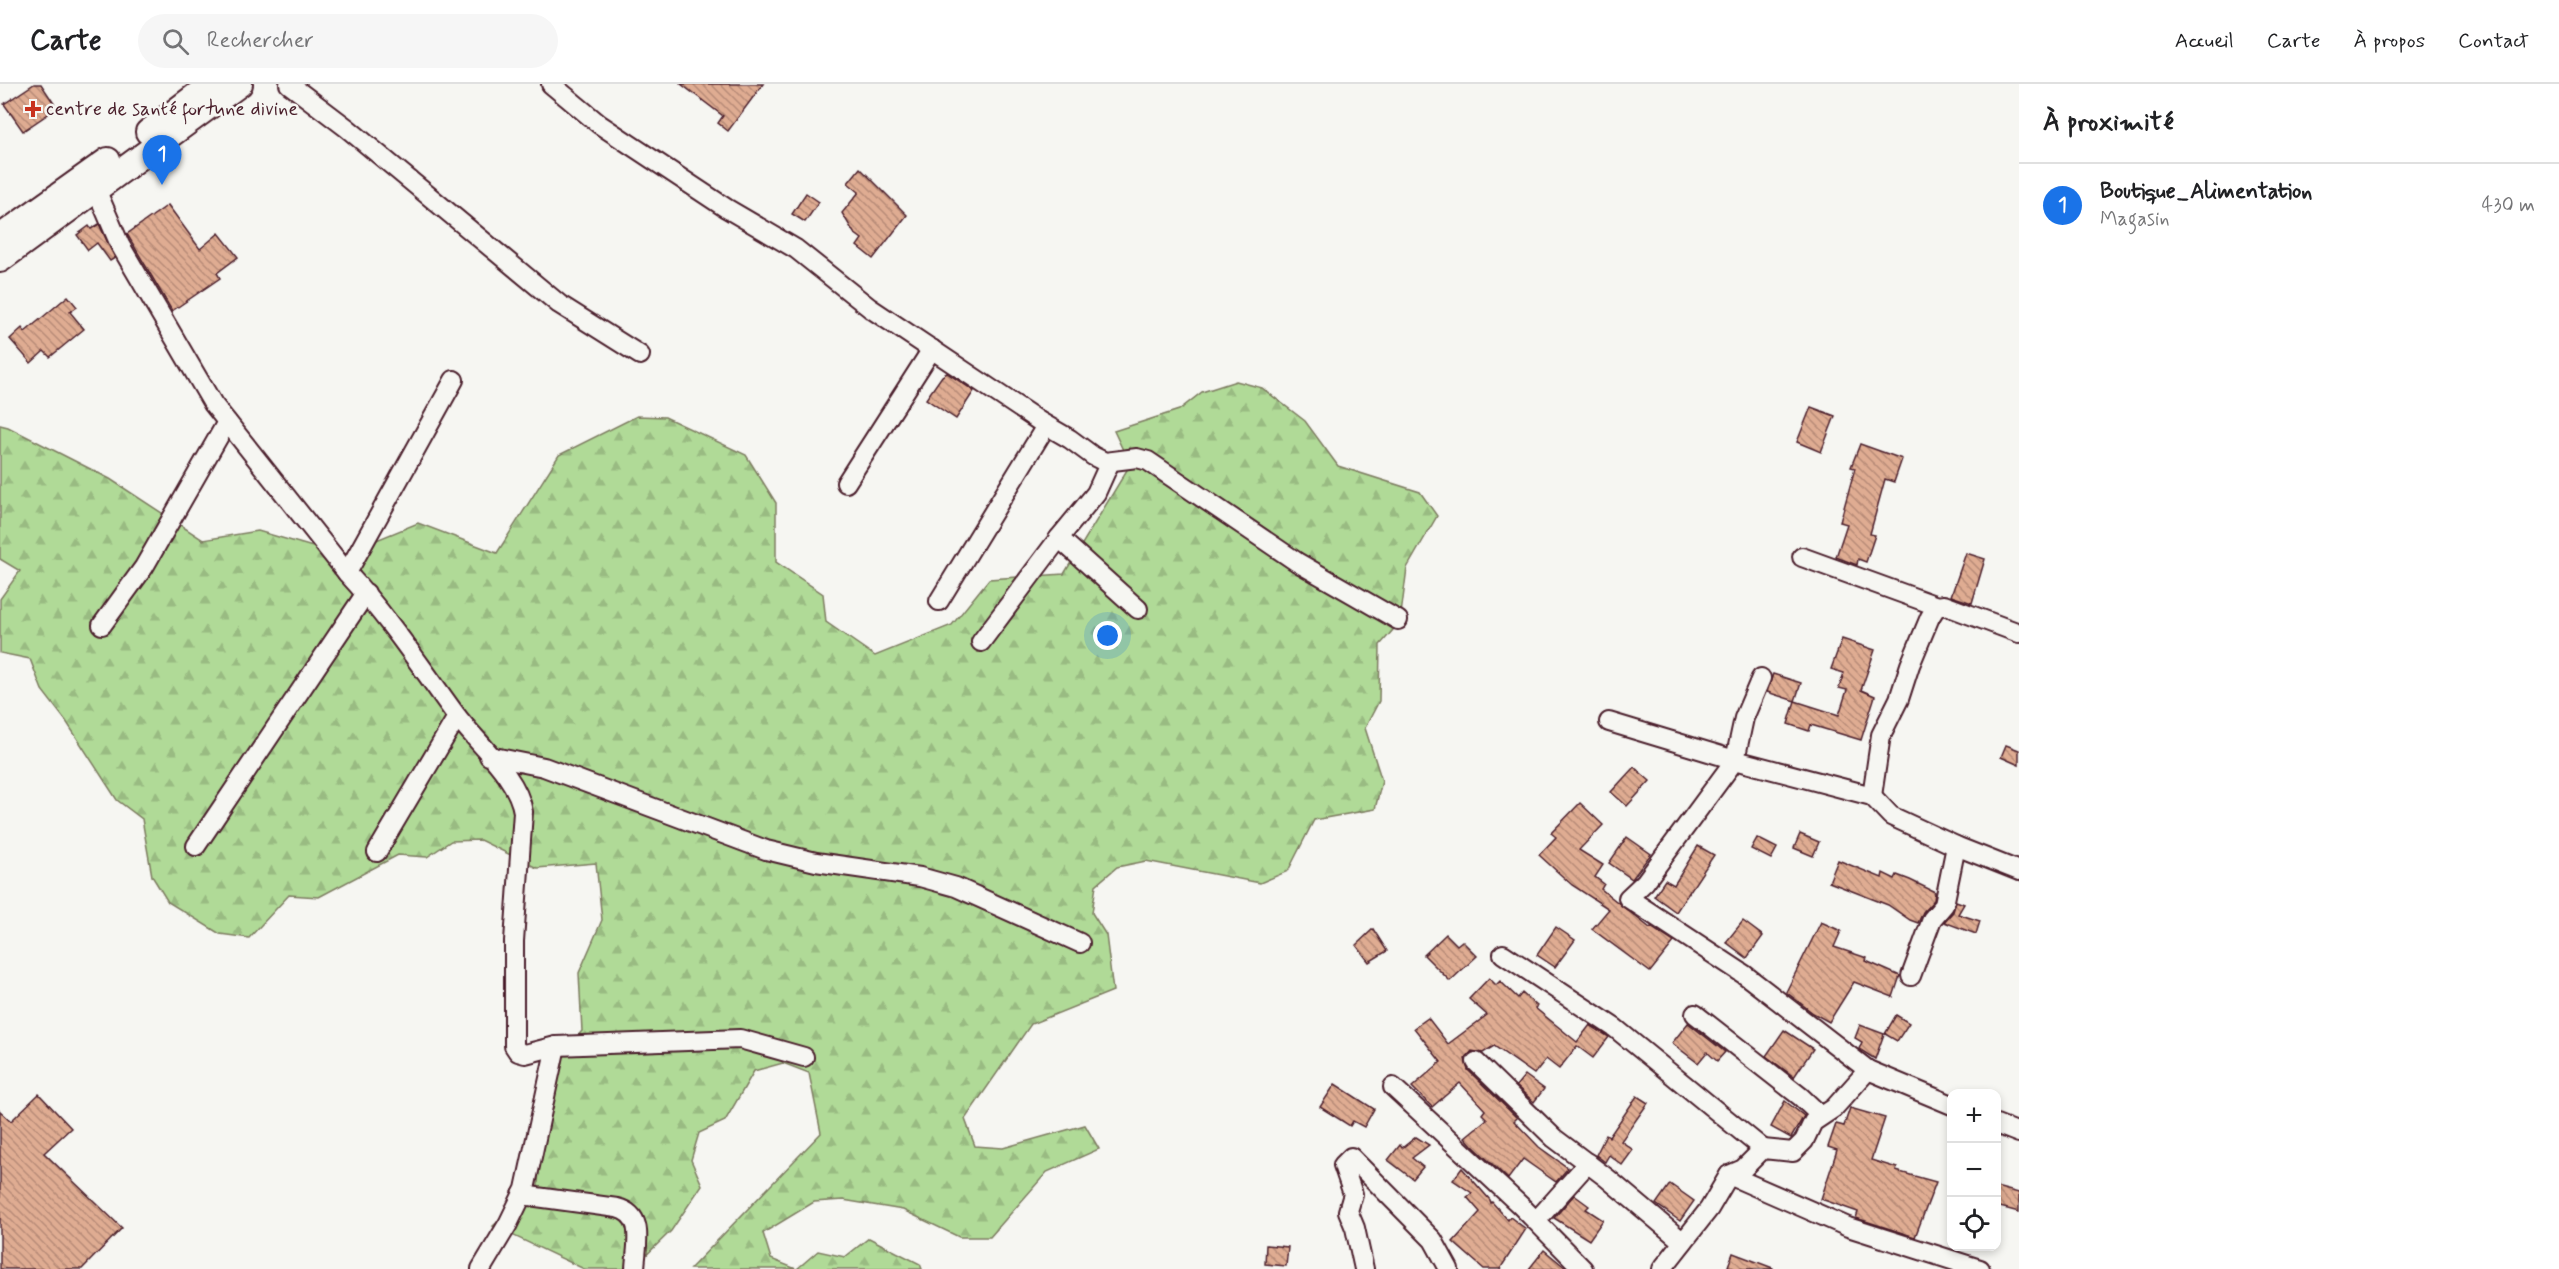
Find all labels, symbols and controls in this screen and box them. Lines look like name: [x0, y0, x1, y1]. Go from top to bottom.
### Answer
search box: [138, 14, 558, 68]
text: Carte: [30, 23, 102, 60]
icon: search: [159, 25, 192, 58]
text: Rechercher: [207, 27, 314, 55]
text: Accueil: [2175, 27, 2234, 55]
text: Carte: [2267, 27, 2321, 55]
text: À propos: [2354, 27, 2425, 55]
text: Contact: [2458, 27, 2529, 55]
place label: centre de santé fortune divine: [46, 96, 298, 125]
marker: centre de santé fortune divine: [24, 100, 42, 118]
text: À proximité: [2043, 106, 2174, 140]
pin: 1: [142, 135, 182, 185]
text: Boutique_Alimentation: [2100, 178, 2312, 206]
text: 1: [2058, 192, 2067, 219]
text: 430 m: [2482, 192, 2535, 219]
text: Magasin: [2100, 206, 2170, 233]
your location: [1093, 621, 1122, 650]
map controls: [1947, 1089, 2001, 1251]
button: +: [1947, 1089, 2001, 1143]
button: −: [1947, 1143, 2001, 1197]
button: locate: [1947, 1197, 2001, 1251]

